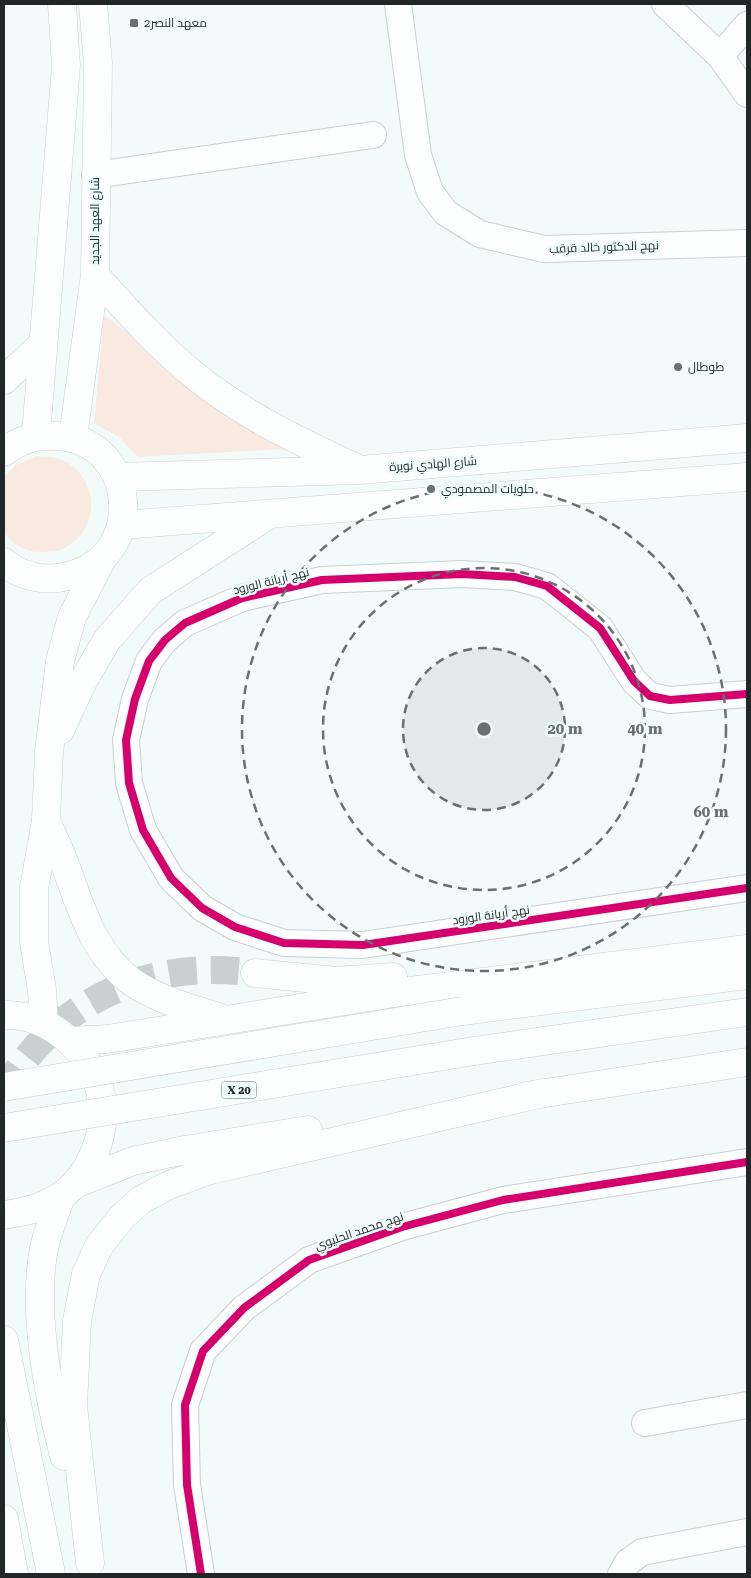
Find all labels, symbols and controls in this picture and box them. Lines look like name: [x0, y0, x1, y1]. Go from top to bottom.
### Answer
place label: معهد النصر2: [144, 16, 207, 30]
marker: معهد النصر2: [128, 17, 140, 29]
street label: شارع العهد الجديد: [88, 177, 103, 265]
street label: نهج الدكتور خالد قرقب: [549, 238, 659, 257]
place label: طوطال: [688, 360, 724, 374]
marker: طوطال: [672, 361, 684, 373]
street label: شارع الهادي نويرة: [389, 454, 478, 477]
place label: حلويات المصمودي: [441, 482, 534, 499]
marker: حلويات المصمودي: [425, 483, 437, 495]
street label: نهج أريانة الورود: [231, 564, 311, 598]
centre of rings: [475, 720, 493, 738]
text: 20 m: [547, 720, 583, 738]
text: 40 m: [627, 720, 663, 738]
text: 60 m: [693, 803, 729, 821]
street label: نهج أريانة الورود: [451, 902, 531, 928]
road number: X 20: [222, 1082, 256, 1098]
street label: نهج محمد الحليوي: [313, 1209, 406, 1256]

